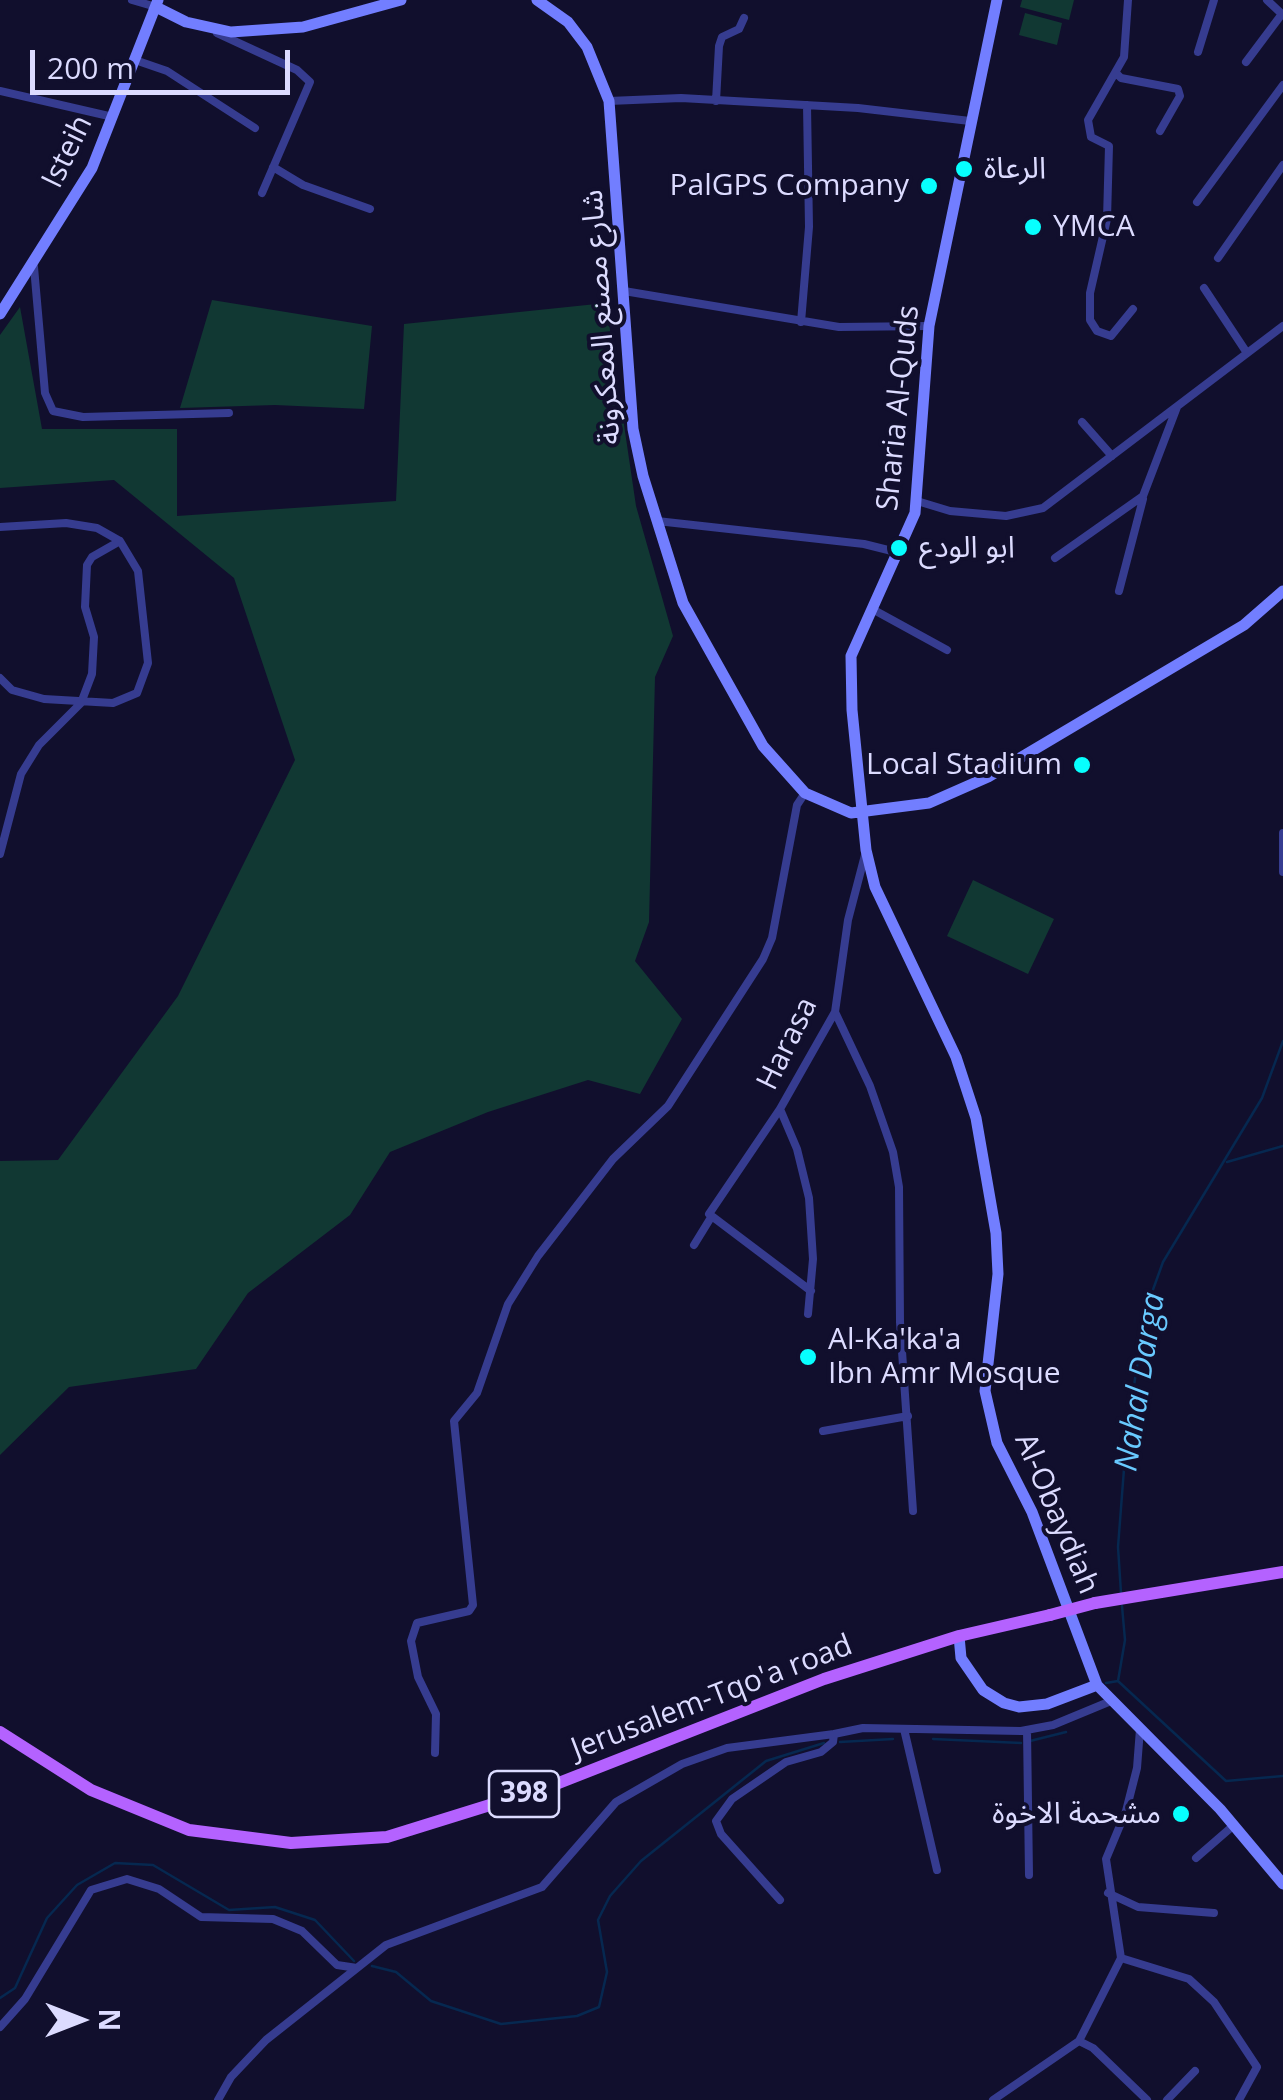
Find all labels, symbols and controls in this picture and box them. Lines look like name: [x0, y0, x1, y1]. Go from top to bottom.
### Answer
scale bar: [35, 30, 295, 92]
text: 200 m: [47, 47, 134, 88]
street label: Isteih: [35, 110, 101, 194]
place label: الرعاة: [984, 151, 1046, 187]
marker: الرعاة: [953, 158, 975, 180]
place label: PalGPS Company: [669, 168, 909, 204]
marker: PalGPS Company: [918, 175, 940, 197]
street label: شارع مصنع المعكرونة: [575, 188, 629, 446]
place label: YMCA: [1053, 209, 1135, 245]
marker: YMCA: [1022, 216, 1044, 238]
street label: Sharia Al-Quds: [870, 303, 928, 513]
place label: ابو الودع: [919, 530, 1015, 566]
marker: ابو الودع: [888, 537, 910, 559]
place label: Local Stadium: [866, 747, 1062, 783]
marker: Local Stadium: [1071, 754, 1093, 776]
street label: Harasa: [750, 992, 826, 1096]
water label: Nahal Darga: [1108, 1290, 1174, 1474]
place label: Al-Ka'ka'a Ibn Amr Mosque: [828, 1322, 1061, 1392]
marker: Al-Ka'ka'a Ibn Amr Mosque: [797, 1346, 819, 1368]
street label: Al-Obaydiah: [1006, 1428, 1106, 1600]
street label: Jerusalem-Tqo'a road: [567, 1628, 857, 1768]
road number: 398: [489, 1771, 559, 1817]
place label: مشحمة الاخوة: [992, 1796, 1161, 1832]
marker: مشحمة الاخوة: [1170, 1803, 1192, 1825]
north arrow: [30, 1970, 130, 2070]
text: N: [91, 2009, 129, 2031]

